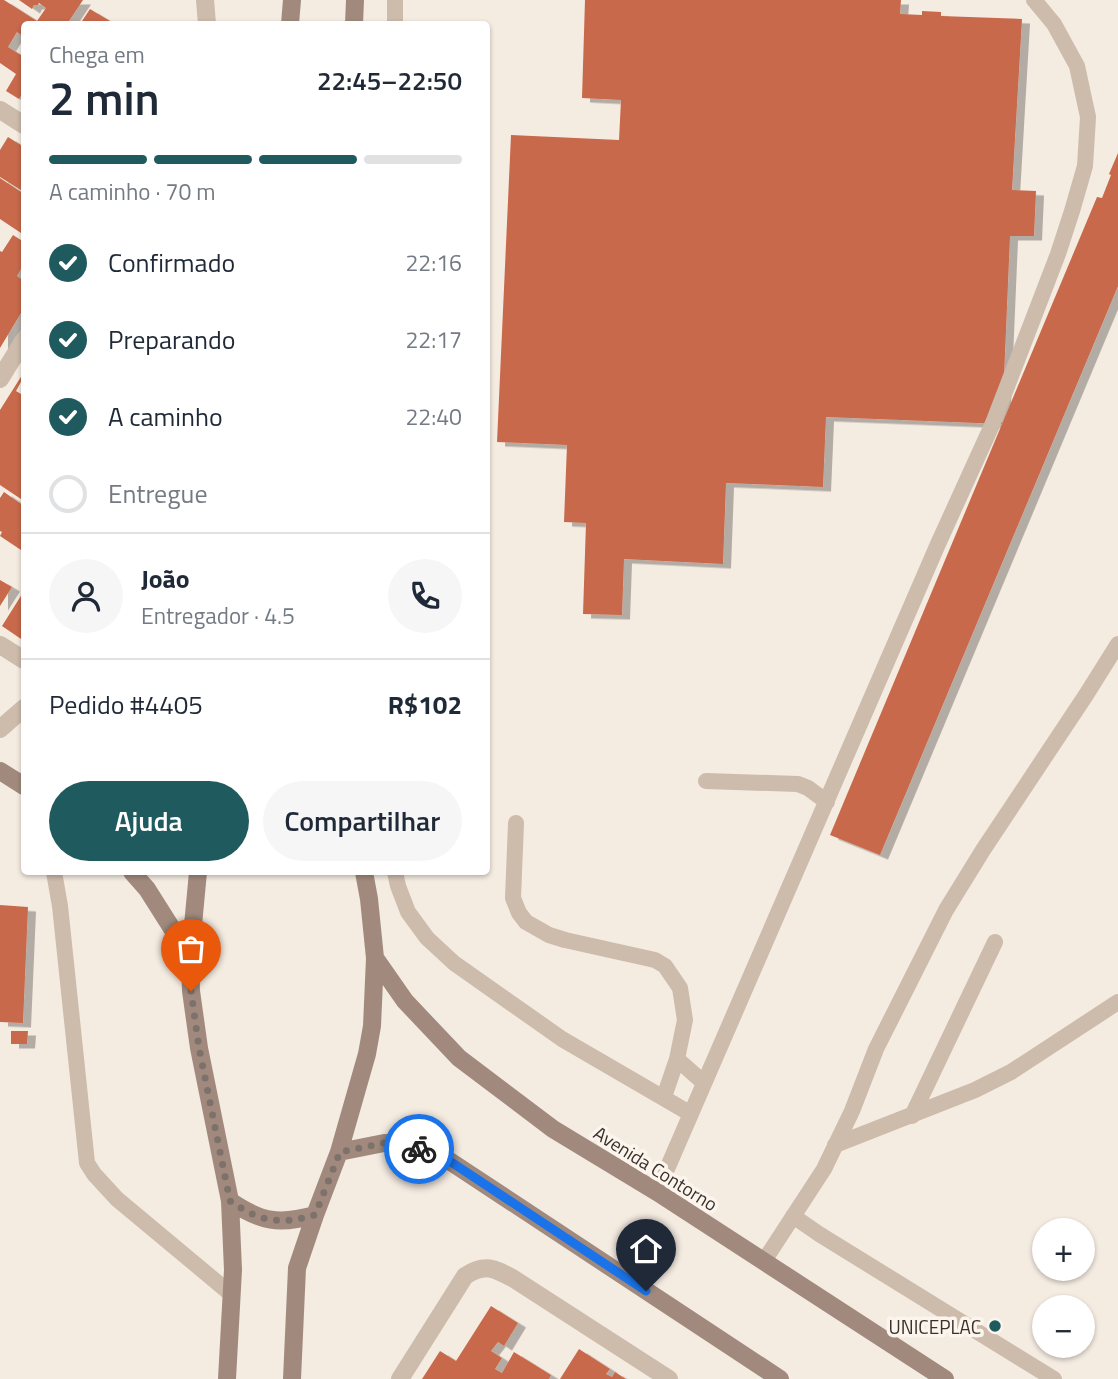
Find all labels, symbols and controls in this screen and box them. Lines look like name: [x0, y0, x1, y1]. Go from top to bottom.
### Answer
text: Chega em: [49, 37, 145, 72]
text: 22:45–22:50: [317, 61, 462, 100]
text: 2 min: [49, 63, 160, 133]
text: A caminho · 70 m: [49, 174, 216, 209]
text: Confirmado: [108, 243, 235, 282]
icon: check: [49, 244, 87, 282]
text: 22:16: [405, 245, 462, 280]
text: Preparando: [108, 320, 235, 359]
icon: check: [49, 321, 87, 359]
text: 22:17: [405, 322, 462, 357]
text: A caminho: [108, 397, 223, 436]
icon: check: [49, 398, 87, 436]
text: 22:40: [405, 399, 462, 434]
text: Entregue: [108, 474, 208, 513]
button: person: [49, 559, 123, 633]
text: João: [141, 559, 190, 598]
button: phone: [388, 559, 462, 633]
text: Entregador · 4.5: [141, 598, 295, 633]
text: Pedido #4405: [49, 685, 203, 724]
text: R$102: [388, 685, 462, 724]
button: Ajuda: [49, 781, 249, 861]
button: Compartilhar: [263, 781, 462, 861]
pin: [161, 919, 221, 991]
icon: bag: [172, 930, 210, 968]
courier: [384, 1114, 454, 1184]
street label: Avenida Contorno: [588, 1118, 724, 1218]
icon: bike: [400, 1130, 438, 1168]
map controls: [1032, 1218, 1095, 1358]
button: +: [1032, 1218, 1095, 1281]
pin: [616, 1219, 676, 1291]
icon: home: [627, 1230, 665, 1268]
button: −: [1032, 1295, 1095, 1358]
place label: UNICEPLAC: [889, 1312, 981, 1341]
marker: UNICEPLAC: [987, 1318, 1003, 1334]

